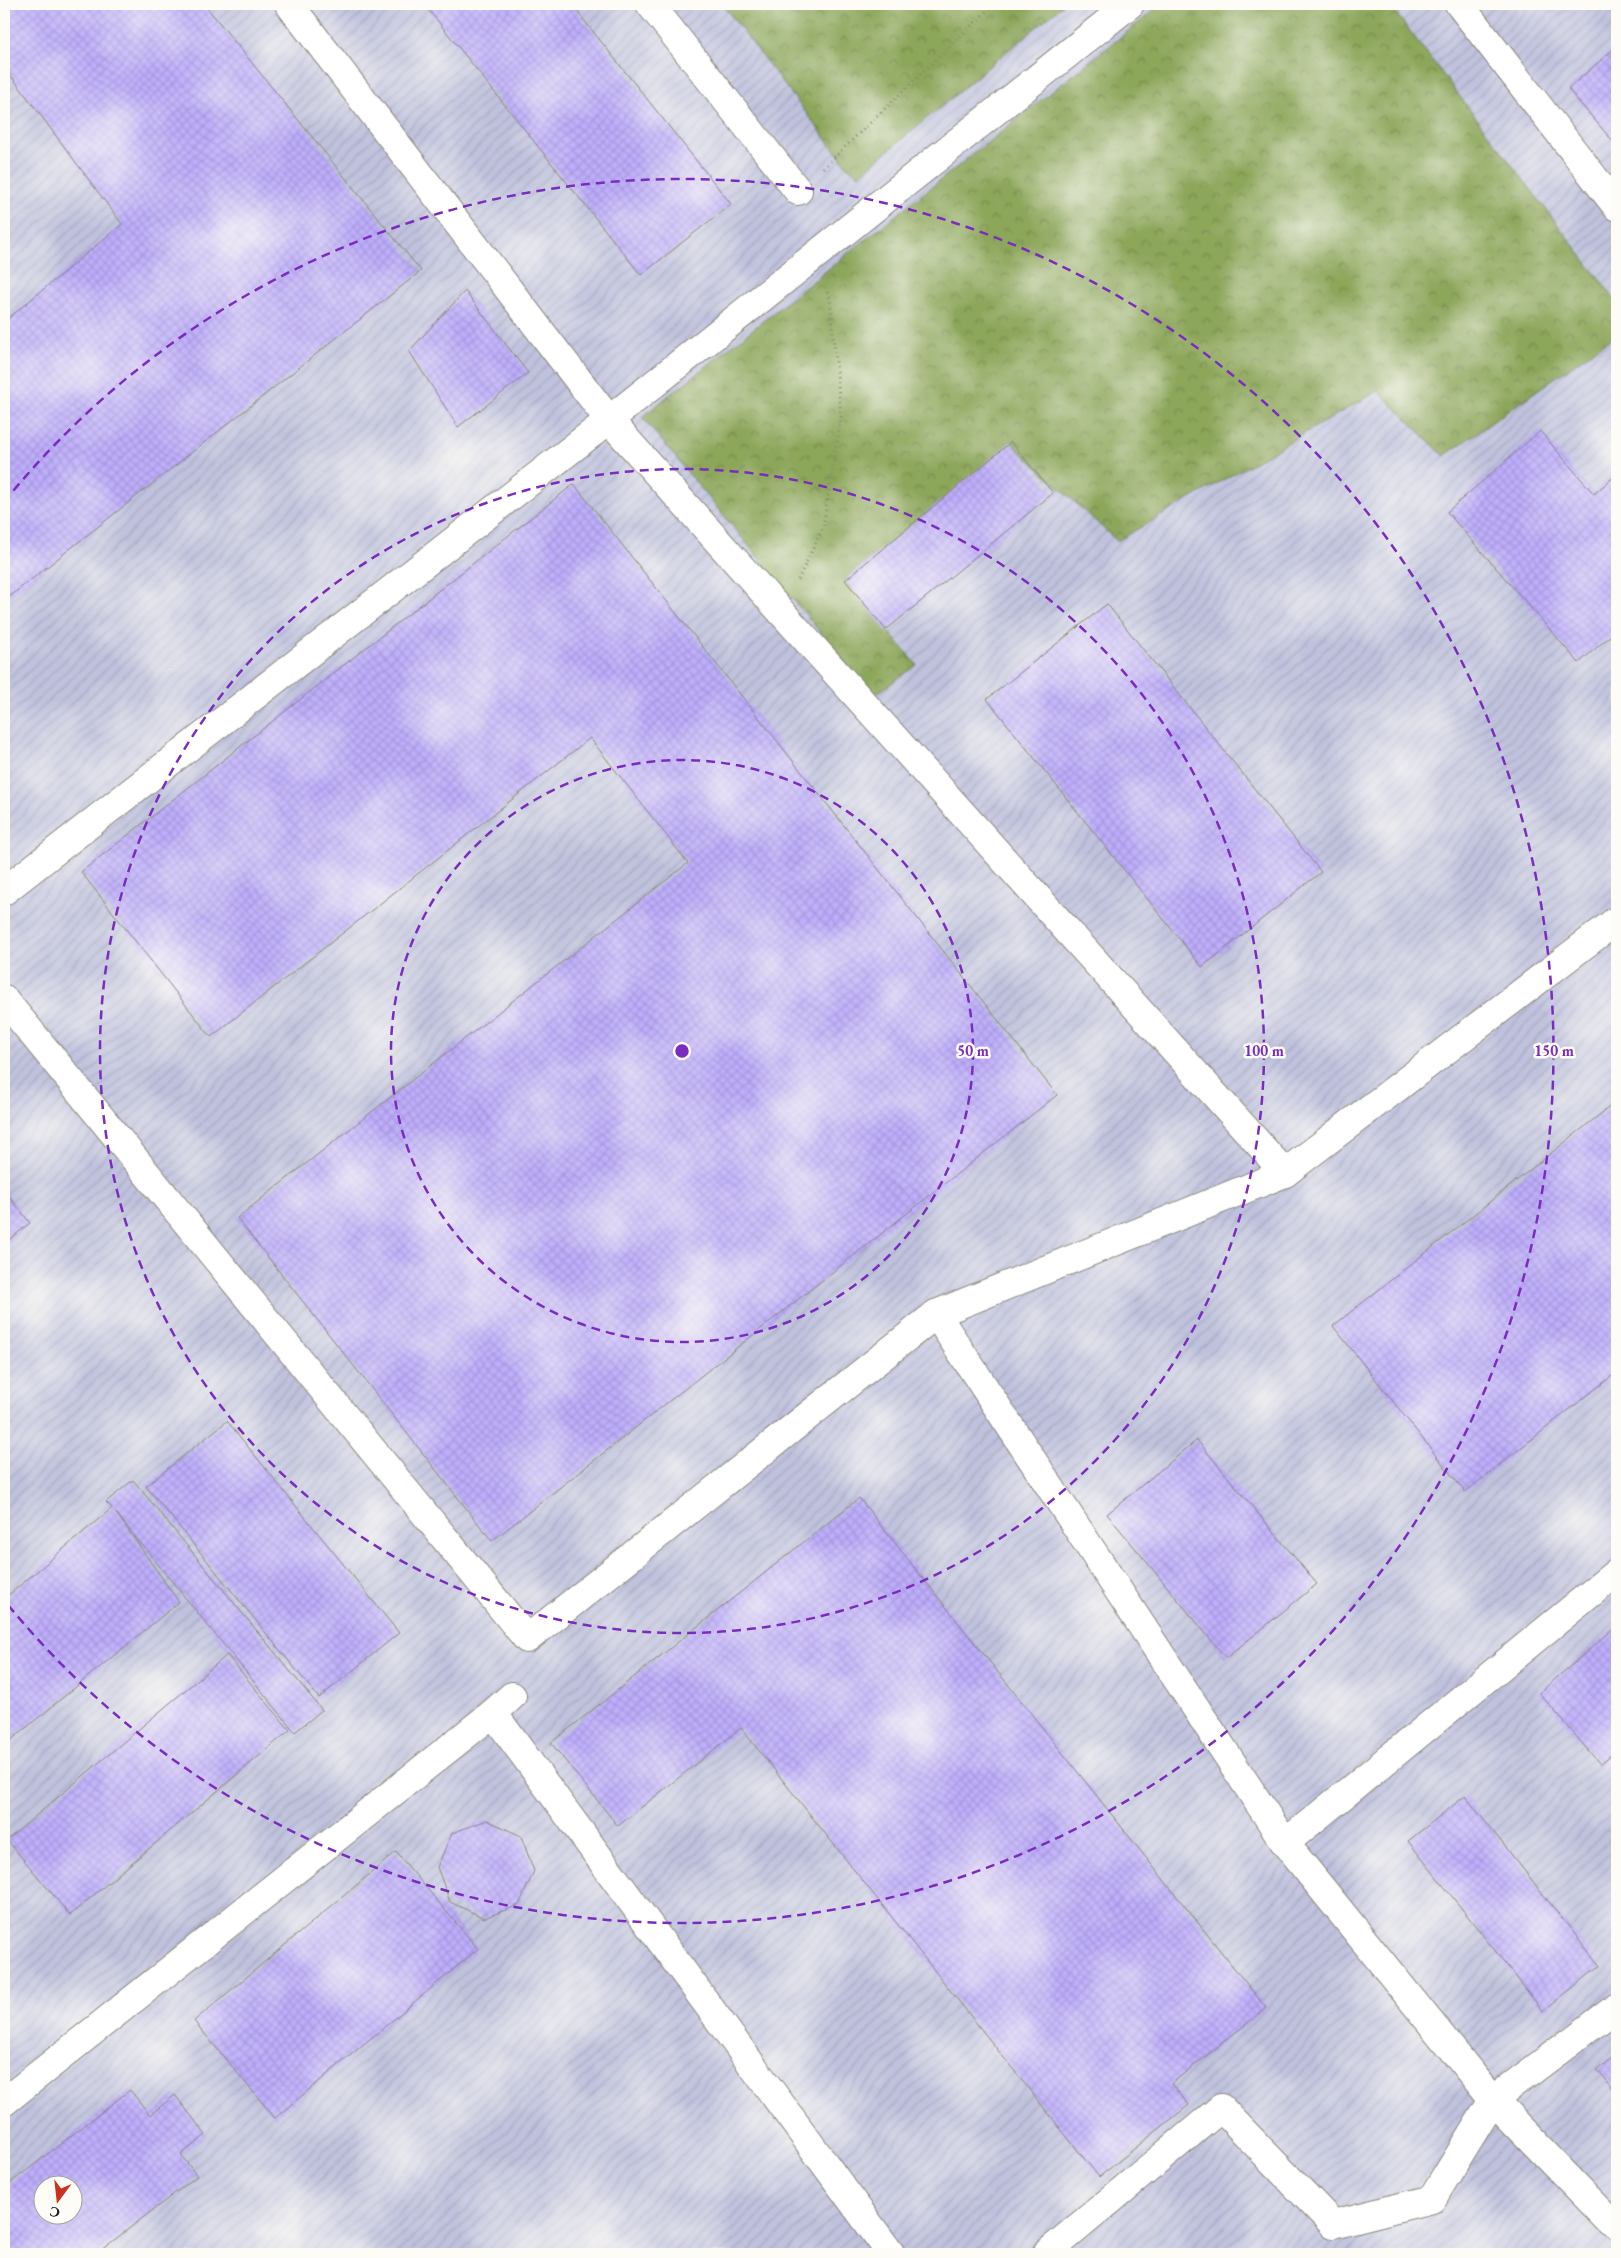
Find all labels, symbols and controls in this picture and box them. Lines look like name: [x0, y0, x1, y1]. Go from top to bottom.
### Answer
text: 50 m: [957, 1041, 989, 1060]
text: 100 m: [1244, 1041, 1284, 1060]
text: 150 m: [1534, 1041, 1574, 1060]
centre of rings: [673, 1042, 691, 1060]
north arrow: [32, 2176, 82, 2226]
text: С: [47, 2203, 62, 2223]

